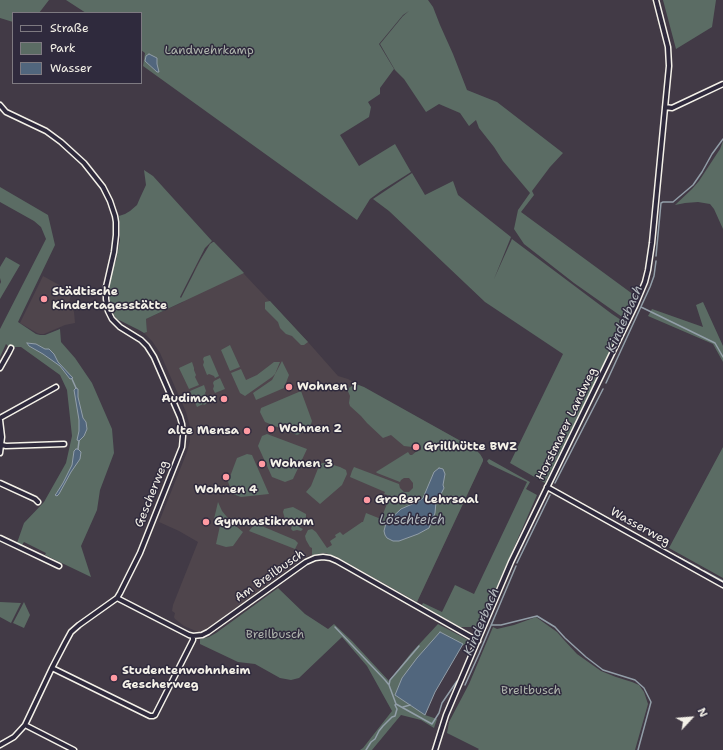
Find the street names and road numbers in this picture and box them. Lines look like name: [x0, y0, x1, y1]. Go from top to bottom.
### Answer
street label: Horstmarer Landweg: [533, 365, 601, 483]
street label: Gescherweg: [132, 458, 172, 530]
street label: Wasserweg: [608, 505, 672, 549]
street label: Am Breilbusch: [232, 547, 308, 605]

